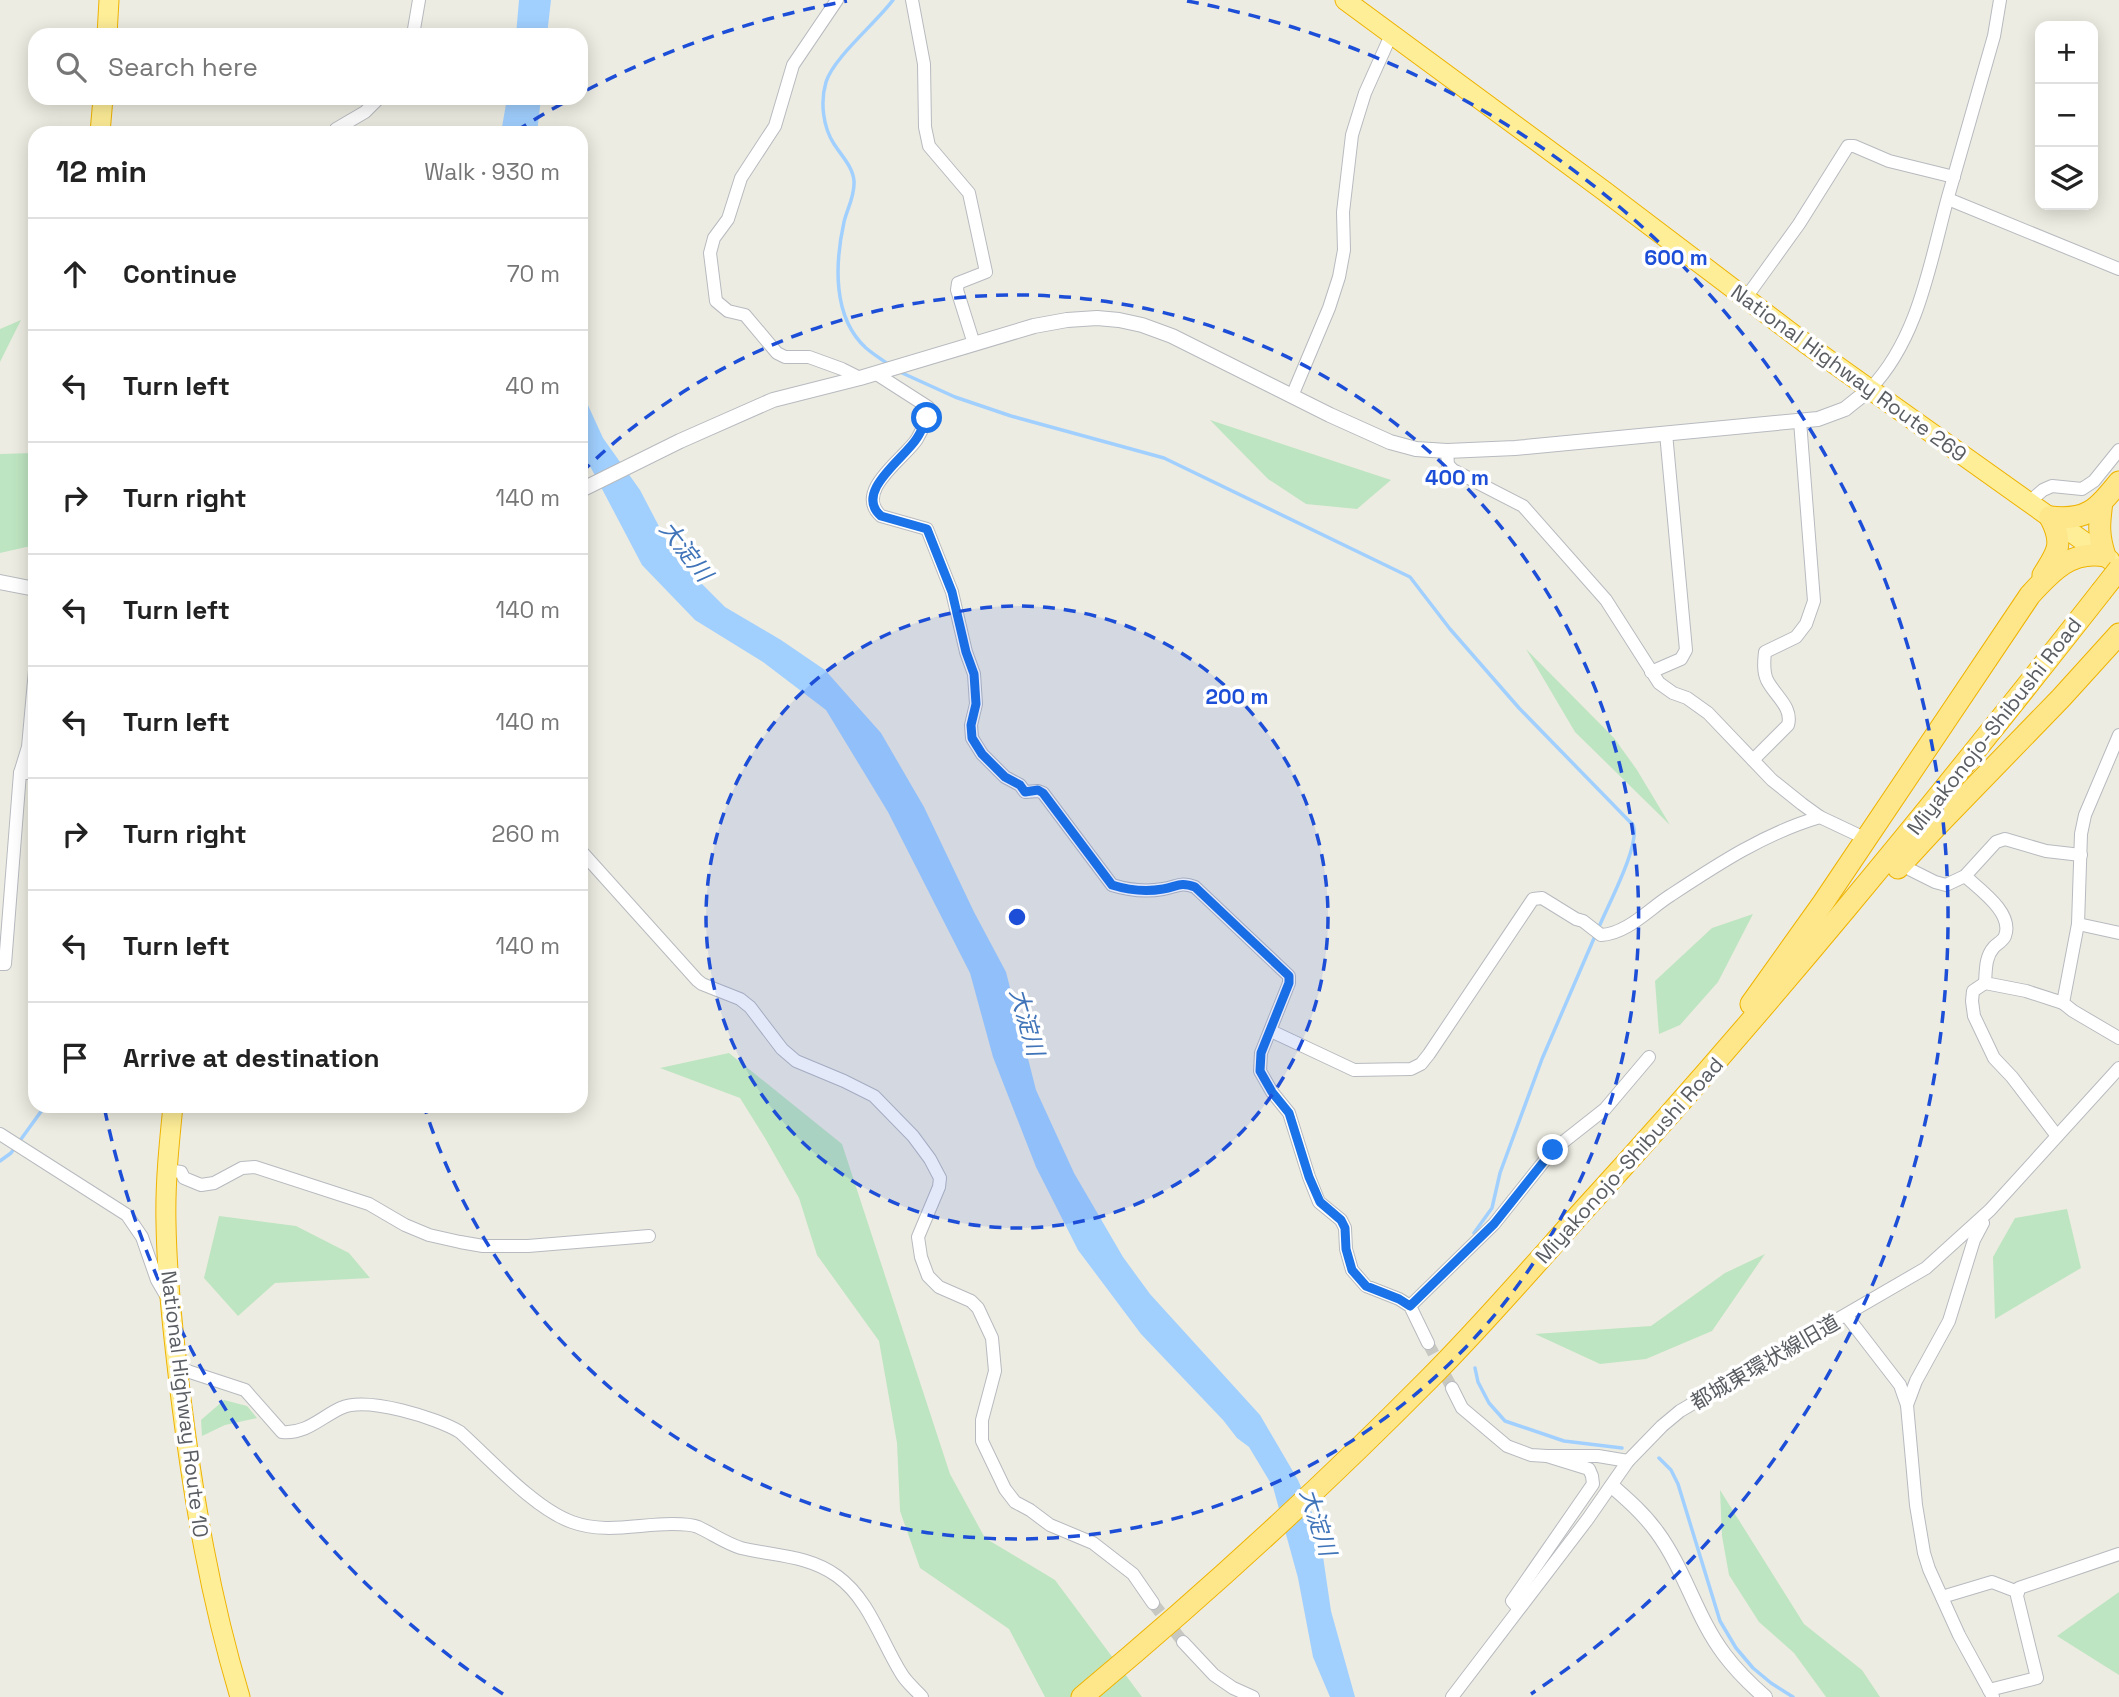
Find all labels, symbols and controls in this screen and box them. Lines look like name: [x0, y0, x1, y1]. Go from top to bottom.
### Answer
map controls: [2035, 21, 2098, 210]
button: +: [2035, 21, 2098, 84]
search box: [28, 28, 588, 105]
icon: search: [52, 48, 90, 86]
text: Search here: [108, 50, 258, 84]
button: −: [2035, 84, 2098, 147]
button: layers: [2035, 147, 2098, 210]
text: 12 min: [56, 152, 147, 191]
text: Walk · 930 m: [424, 157, 560, 187]
text: 600 m: [1644, 244, 1708, 271]
icon: ahead: [56, 255, 94, 293]
text: Continue: [123, 257, 237, 291]
text: 70 m: [507, 259, 560, 289]
street label: National Highway Route 269: [1726, 278, 1972, 468]
icon: left: [56, 367, 94, 405]
text: Turn left: [123, 369, 230, 403]
text: 40 m: [505, 371, 560, 401]
route start: [911, 402, 942, 433]
text: 400 m: [1425, 464, 1489, 491]
icon: right: [56, 479, 94, 517]
text: Turn right: [123, 481, 247, 515]
text: 140 m: [496, 483, 560, 513]
water label: 大淀川: [653, 515, 721, 590]
icon: left: [56, 591, 94, 629]
text: Turn left: [123, 593, 230, 627]
text: 140 m: [496, 595, 560, 625]
street label: Miyakonojo-Shibushi Road: [1901, 612, 2087, 840]
text: 200 m: [1206, 683, 1268, 710]
icon: left: [56, 703, 94, 741]
text: Turn left: [123, 705, 230, 739]
text: 140 m: [496, 707, 560, 737]
icon: right: [56, 815, 94, 853]
text: Turn right: [123, 817, 247, 851]
text: 260 m: [492, 819, 560, 849]
centre of rings: [1005, 905, 1029, 929]
icon: left: [56, 927, 94, 965]
text: Turn left: [123, 929, 230, 963]
text: 140 m: [496, 931, 560, 961]
water label: 大淀川: [1003, 985, 1052, 1062]
icon: arrive: [56, 1039, 94, 1077]
text: Arrive at destination: [123, 1041, 380, 1075]
street label: Miyakonojo-Shibushi Road: [1529, 1051, 1729, 1269]
route end: [1537, 1134, 1568, 1165]
street label: National Highway Route 10: [155, 1269, 215, 1539]
street label: 都城東環状線旧道: [1686, 1308, 1844, 1416]
water label: 大淀川: [1293, 1485, 1344, 1562]

